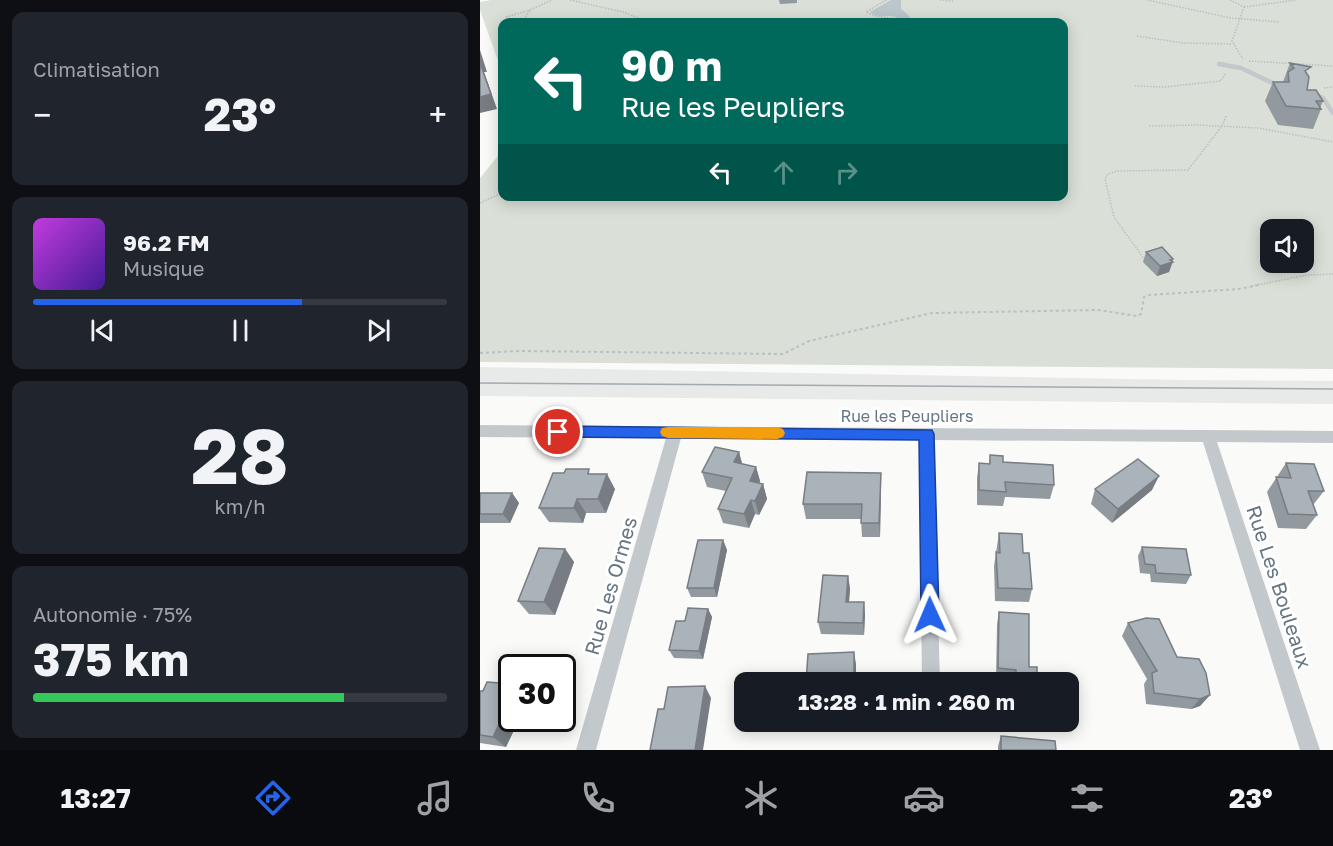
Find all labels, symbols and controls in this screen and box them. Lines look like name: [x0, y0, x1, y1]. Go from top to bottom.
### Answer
text: 90 m: [621, 40, 722, 90]
icon: left: [522, 42, 600, 120]
text: Climatisation: [33, 57, 160, 81]
text: 23°: [204, 87, 276, 141]
text: Rue les Peupliers: [621, 91, 845, 123]
text: −: [33, 95, 51, 134]
text: +: [429, 95, 447, 134]
icon: left: [704, 156, 737, 189]
icon: ahead: [767, 156, 800, 189]
icon: right: [830, 156, 863, 189]
map controls: [1260, 219, 1314, 273]
button: sound: [1260, 219, 1314, 273]
text: 96.2 FM: [123, 229, 210, 256]
text: Musique: [123, 256, 204, 280]
icon: previous: [86, 314, 119, 347]
icon: pause: [224, 314, 257, 347]
icon: next: [362, 314, 395, 347]
pin: [532, 406, 583, 457]
street label: Rue les Peupliers: [841, 406, 973, 426]
text: 28: [191, 408, 289, 501]
icon: arrive: [541, 415, 574, 448]
text: km/h: [215, 494, 265, 518]
street label: Rue Les Bouleaux: [1242, 502, 1318, 671]
street label: Rue Les Ormes: [579, 514, 641, 658]
position arrow: [898, 583, 962, 647]
text: Autonomie · 75%: [33, 602, 192, 626]
text: 375 km: [33, 632, 189, 686]
speed limit sign: 30: [498, 654, 576, 732]
text: 13:28 · 1 min · 260 m: [798, 688, 1015, 715]
icon: directions: [252, 777, 294, 819]
icon: music: [414, 777, 456, 819]
icon: phone: [577, 777, 619, 819]
icon: climate: [740, 777, 782, 819]
icon: car: [903, 777, 945, 819]
icon: filters: [1066, 777, 1108, 819]
text: 13:27: [60, 782, 131, 814]
text: 23°: [1229, 782, 1272, 814]

